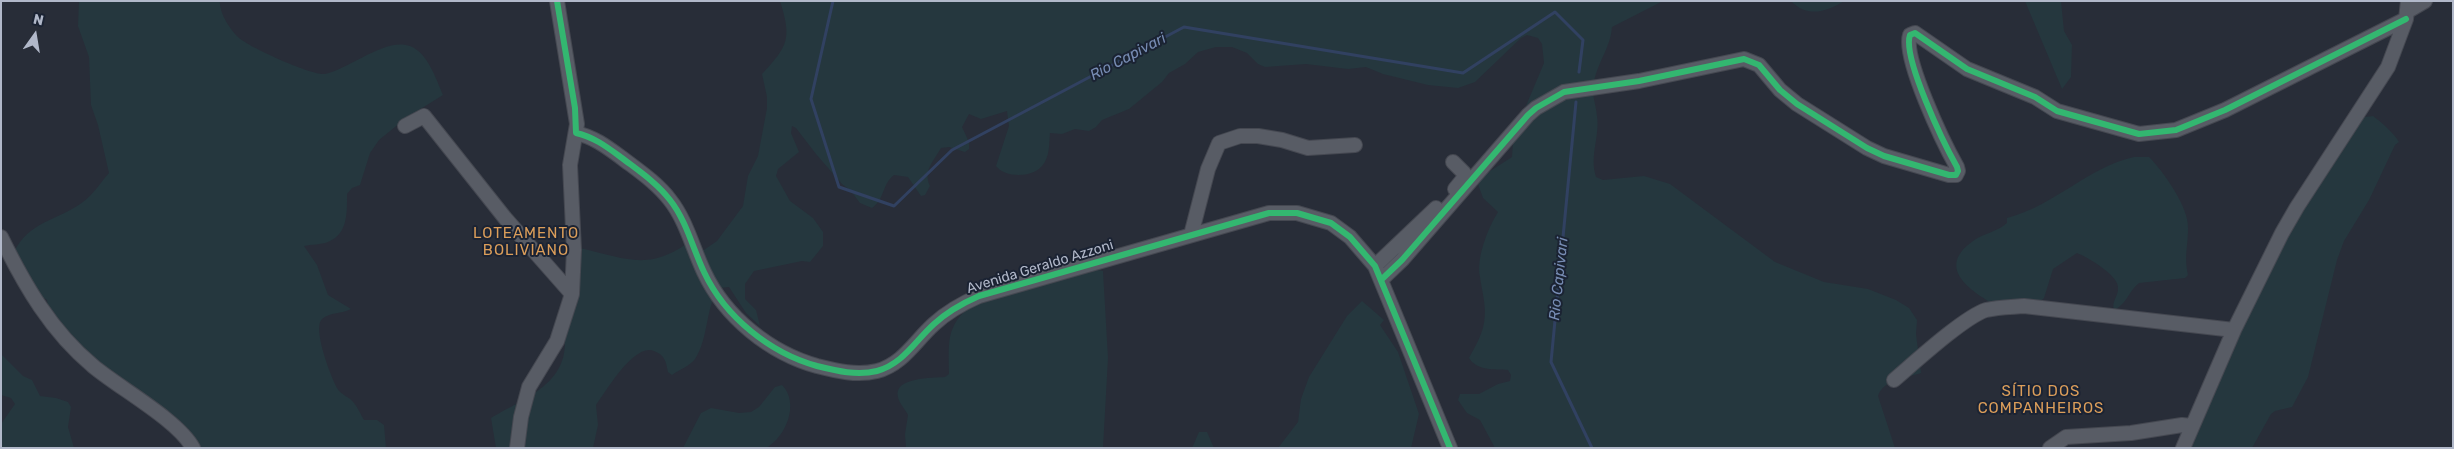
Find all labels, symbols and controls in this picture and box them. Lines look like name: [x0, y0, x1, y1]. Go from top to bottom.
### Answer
north arrow: [10, 10, 60, 60]
text: N: [32, 10, 45, 29]
water label: Rio Capivari: [1087, 29, 1169, 85]
district label: LOTEAMENTO BOLIVIANO: [472, 225, 580, 260]
street label: Avenida Geraldo Azzoni: [965, 237, 1115, 297]
water label: Rio Capivari: [1546, 237, 1572, 321]
district label: SÍTIO DOS COMPANHEIROS: [1976, 383, 2106, 418]

